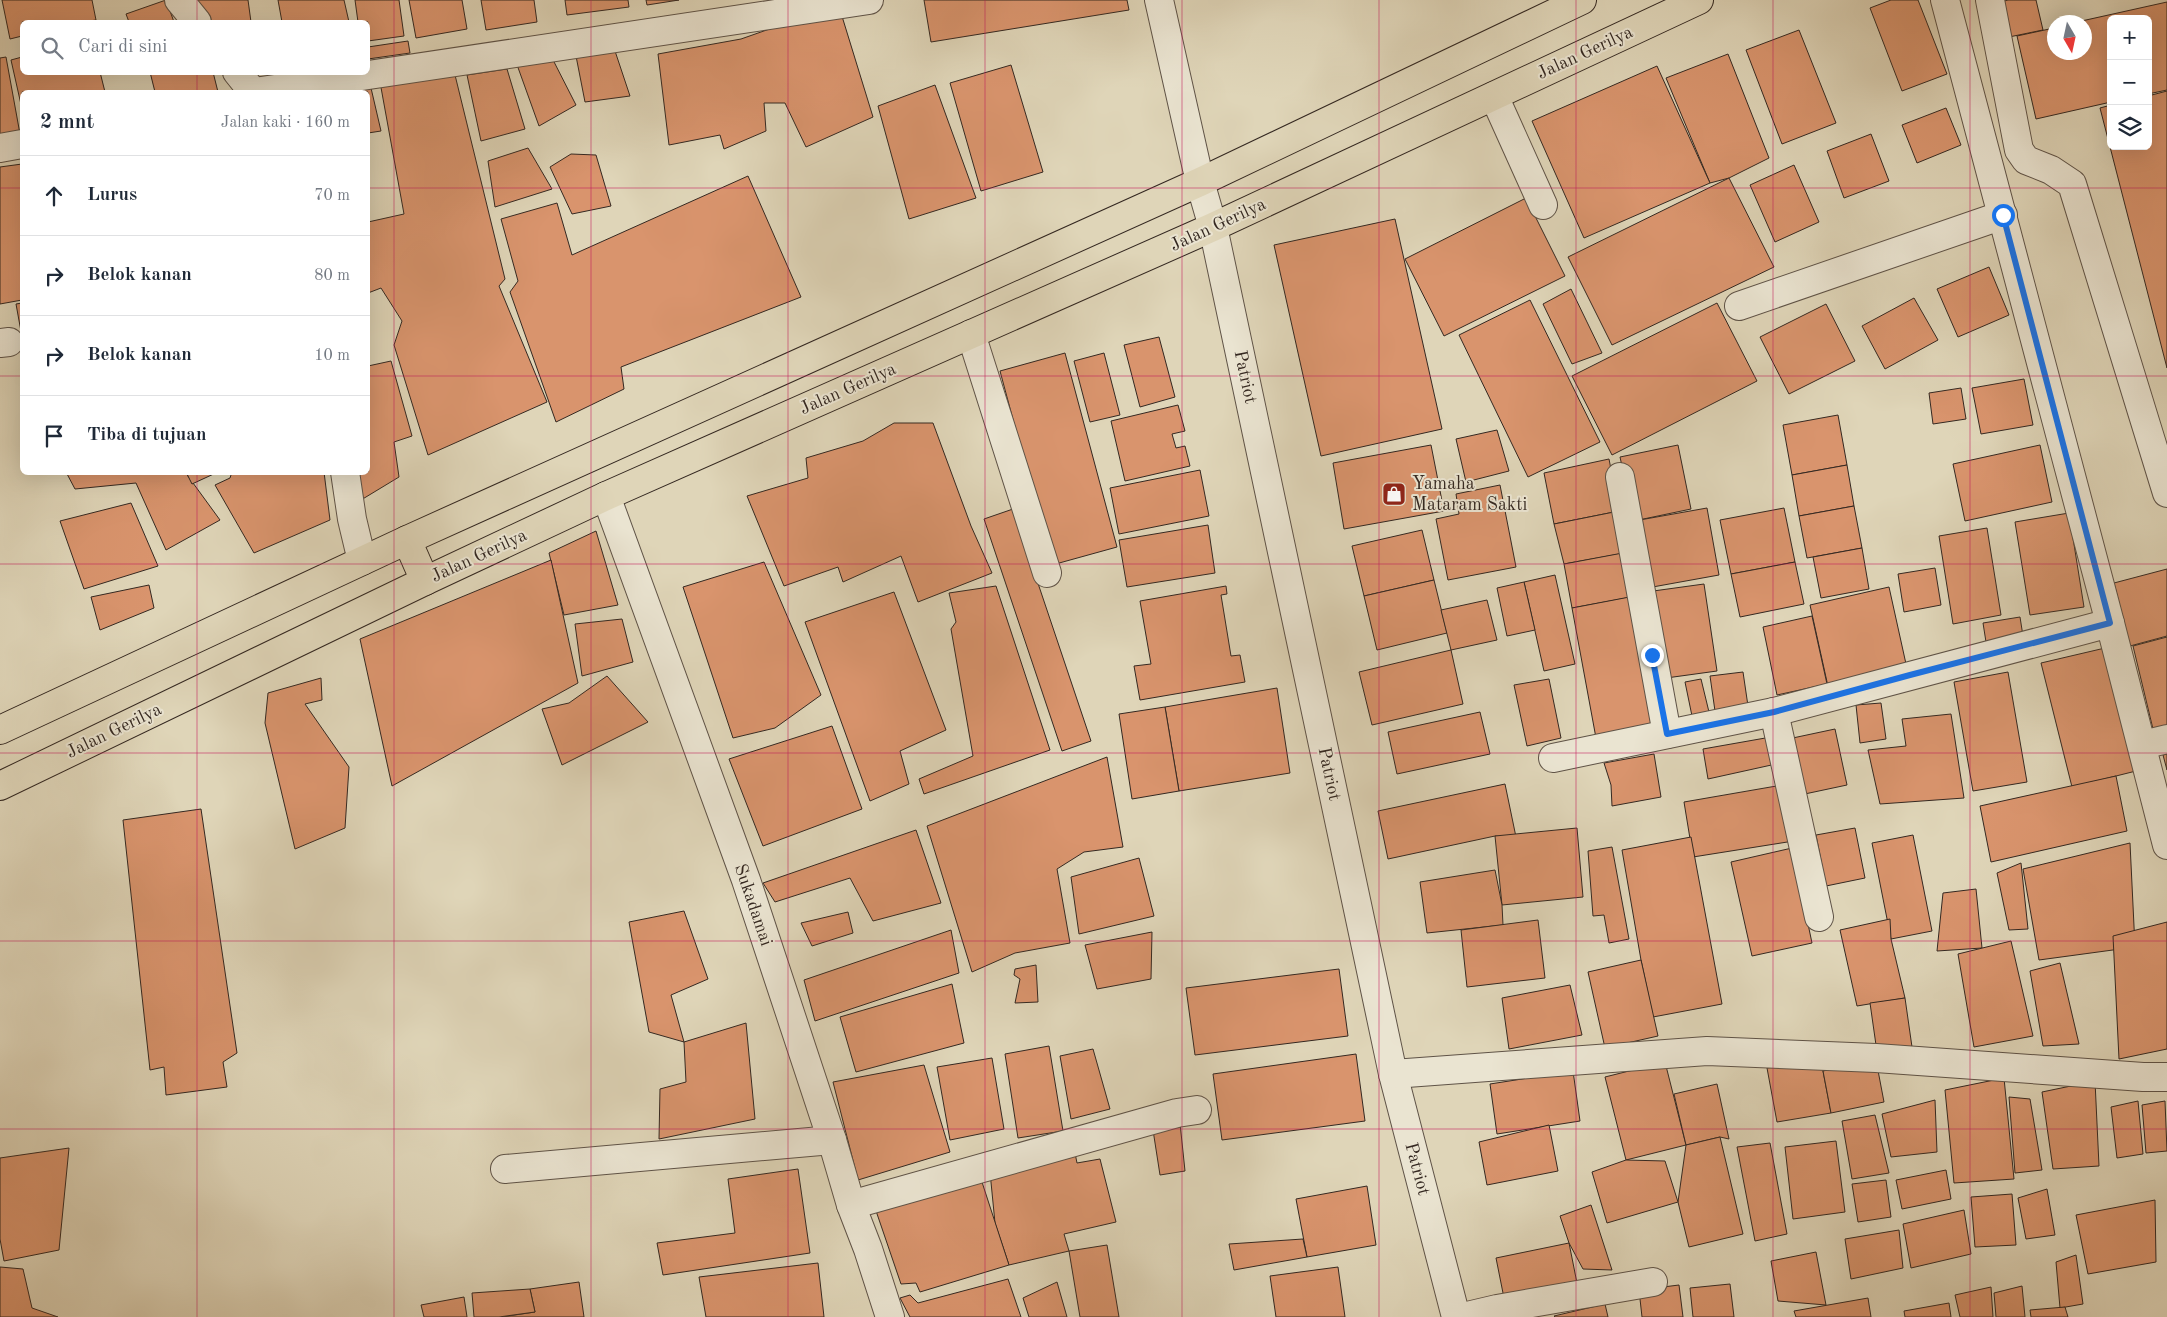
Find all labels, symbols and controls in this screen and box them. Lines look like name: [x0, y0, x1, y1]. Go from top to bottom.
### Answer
north arrow: [2047, 15, 2092, 60]
map controls: [2107, 15, 2152, 150]
button: +: [2107, 15, 2152, 60]
search box: [20, 20, 370, 75]
street label: Jalan Gerilya: [1534, 23, 1636, 83]
icon: search: [38, 34, 66, 62]
text: Cari di sini: [78, 38, 168, 57]
button: −: [2107, 60, 2152, 105]
button: layers: [2107, 105, 2152, 150]
text: 2 mnt: [40, 112, 94, 133]
text: Jalan kaki · 160 m: [221, 115, 350, 131]
icon: ahead: [40, 182, 68, 210]
text: Lurus: [87, 186, 137, 205]
text: 70 m: [314, 188, 350, 204]
street label: Jalan Gerilya: [1167, 195, 1269, 255]
route start: [1992, 204, 2015, 227]
icon: right: [40, 262, 68, 290]
text: Belok kanan: [87, 266, 192, 285]
text: 80 m: [314, 268, 350, 284]
icon: right: [40, 342, 68, 370]
text: Belok kanan: [87, 346, 192, 365]
text: 10 m: [314, 348, 350, 364]
street label: Patriot: [1231, 349, 1259, 405]
street label: Jalan Gerilya: [797, 360, 899, 418]
icon: arrive: [40, 422, 68, 450]
text: Tiba di tujuan: [87, 426, 207, 445]
place label: Yamaha Mataram Sakti: [1412, 475, 1527, 514]
shop icon: Yamaha Mataram Sakti: [1381, 481, 1407, 507]
street label: Jalan Gerilya: [428, 526, 530, 586]
route end: [1641, 644, 1664, 667]
street label: Jalan Gerilya: [64, 700, 164, 762]
street label: Patriot: [1315, 746, 1343, 802]
street label: Sukadamai: [731, 862, 775, 948]
street label: Patriot: [1401, 1141, 1433, 1197]

